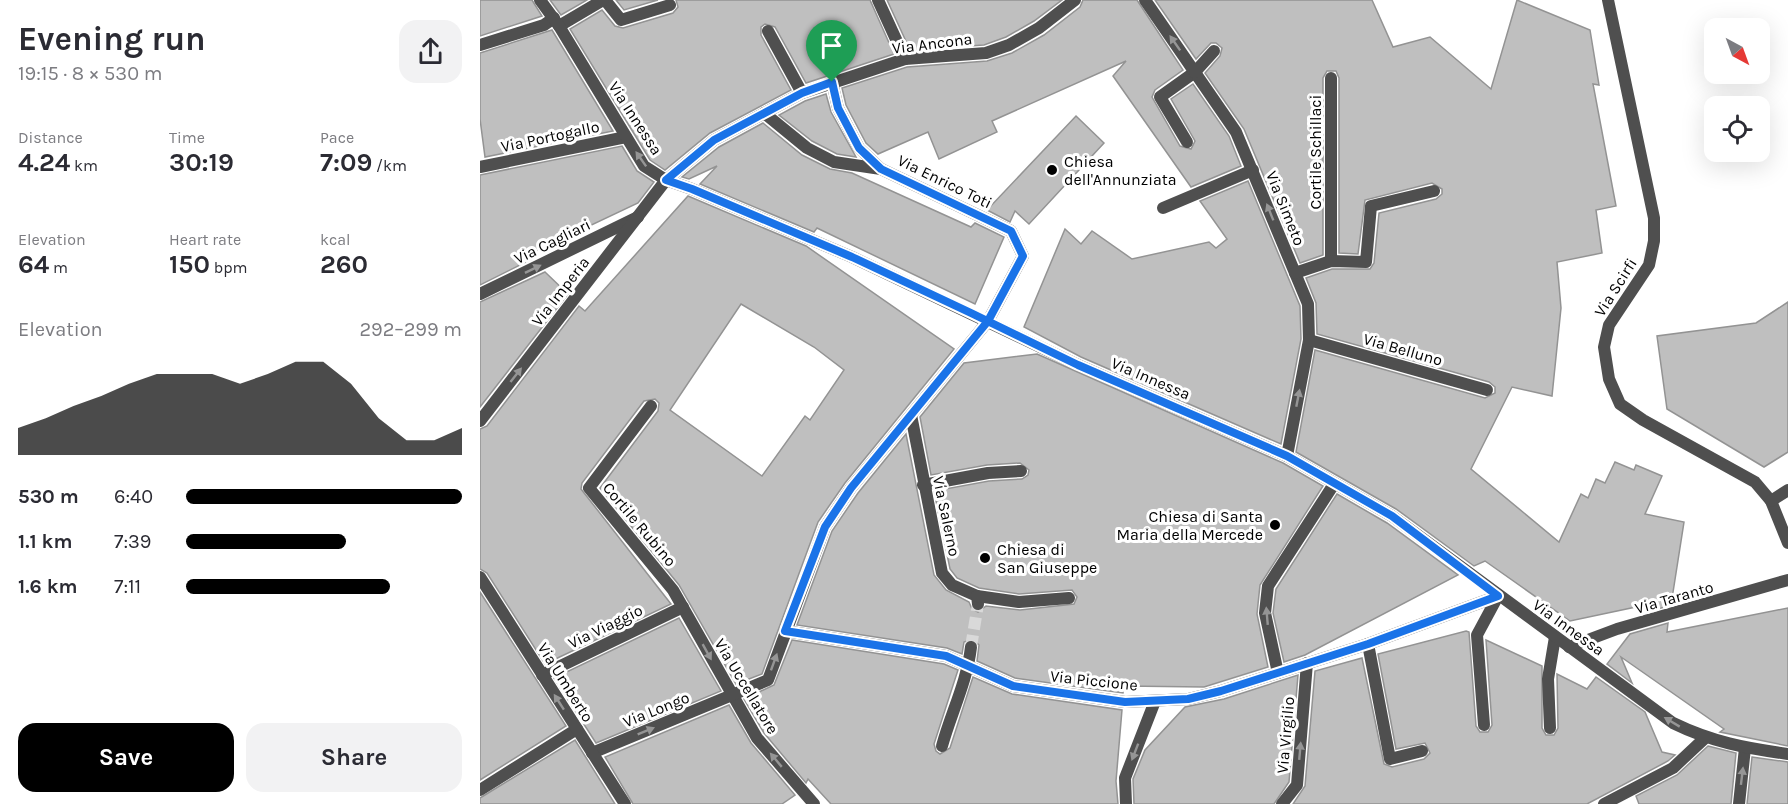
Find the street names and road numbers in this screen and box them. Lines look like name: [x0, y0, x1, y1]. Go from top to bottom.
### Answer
street label: Via Ancona: [891, 29, 973, 58]
street label: Via Innessa: [605, 78, 666, 159]
street label: Cortile Schillaci: [1306, 95, 1325, 209]
street label: Via Portogallo: [499, 117, 601, 156]
street label: Via Enrico Toti: [894, 150, 995, 212]
street label: Via Simeto: [1262, 168, 1309, 248]
street label: Via Cagliari: [511, 215, 594, 268]
street label: Via Imperia: [527, 253, 593, 330]
street label: Via Scirfi: [1590, 255, 1641, 320]
street label: Via Belluno: [1361, 329, 1445, 370]
street label: Via Innessa: [1108, 353, 1193, 404]
street label: Via Salerno: [929, 474, 964, 558]
street label: Cortile Rubino: [599, 478, 680, 570]
street label: Via Taranto: [1633, 577, 1716, 618]
street label: Via Innessa: [1529, 595, 1608, 660]
street label: Via Viaggio: [565, 600, 646, 653]
street label: Via Uccellatore: [711, 635, 783, 737]
street label: Via Umberto: [534, 639, 597, 725]
street label: Via Piccione: [1049, 666, 1139, 695]
street label: Via Longo: [620, 688, 692, 731]
street label: Via Virgilio: [1273, 696, 1298, 774]

